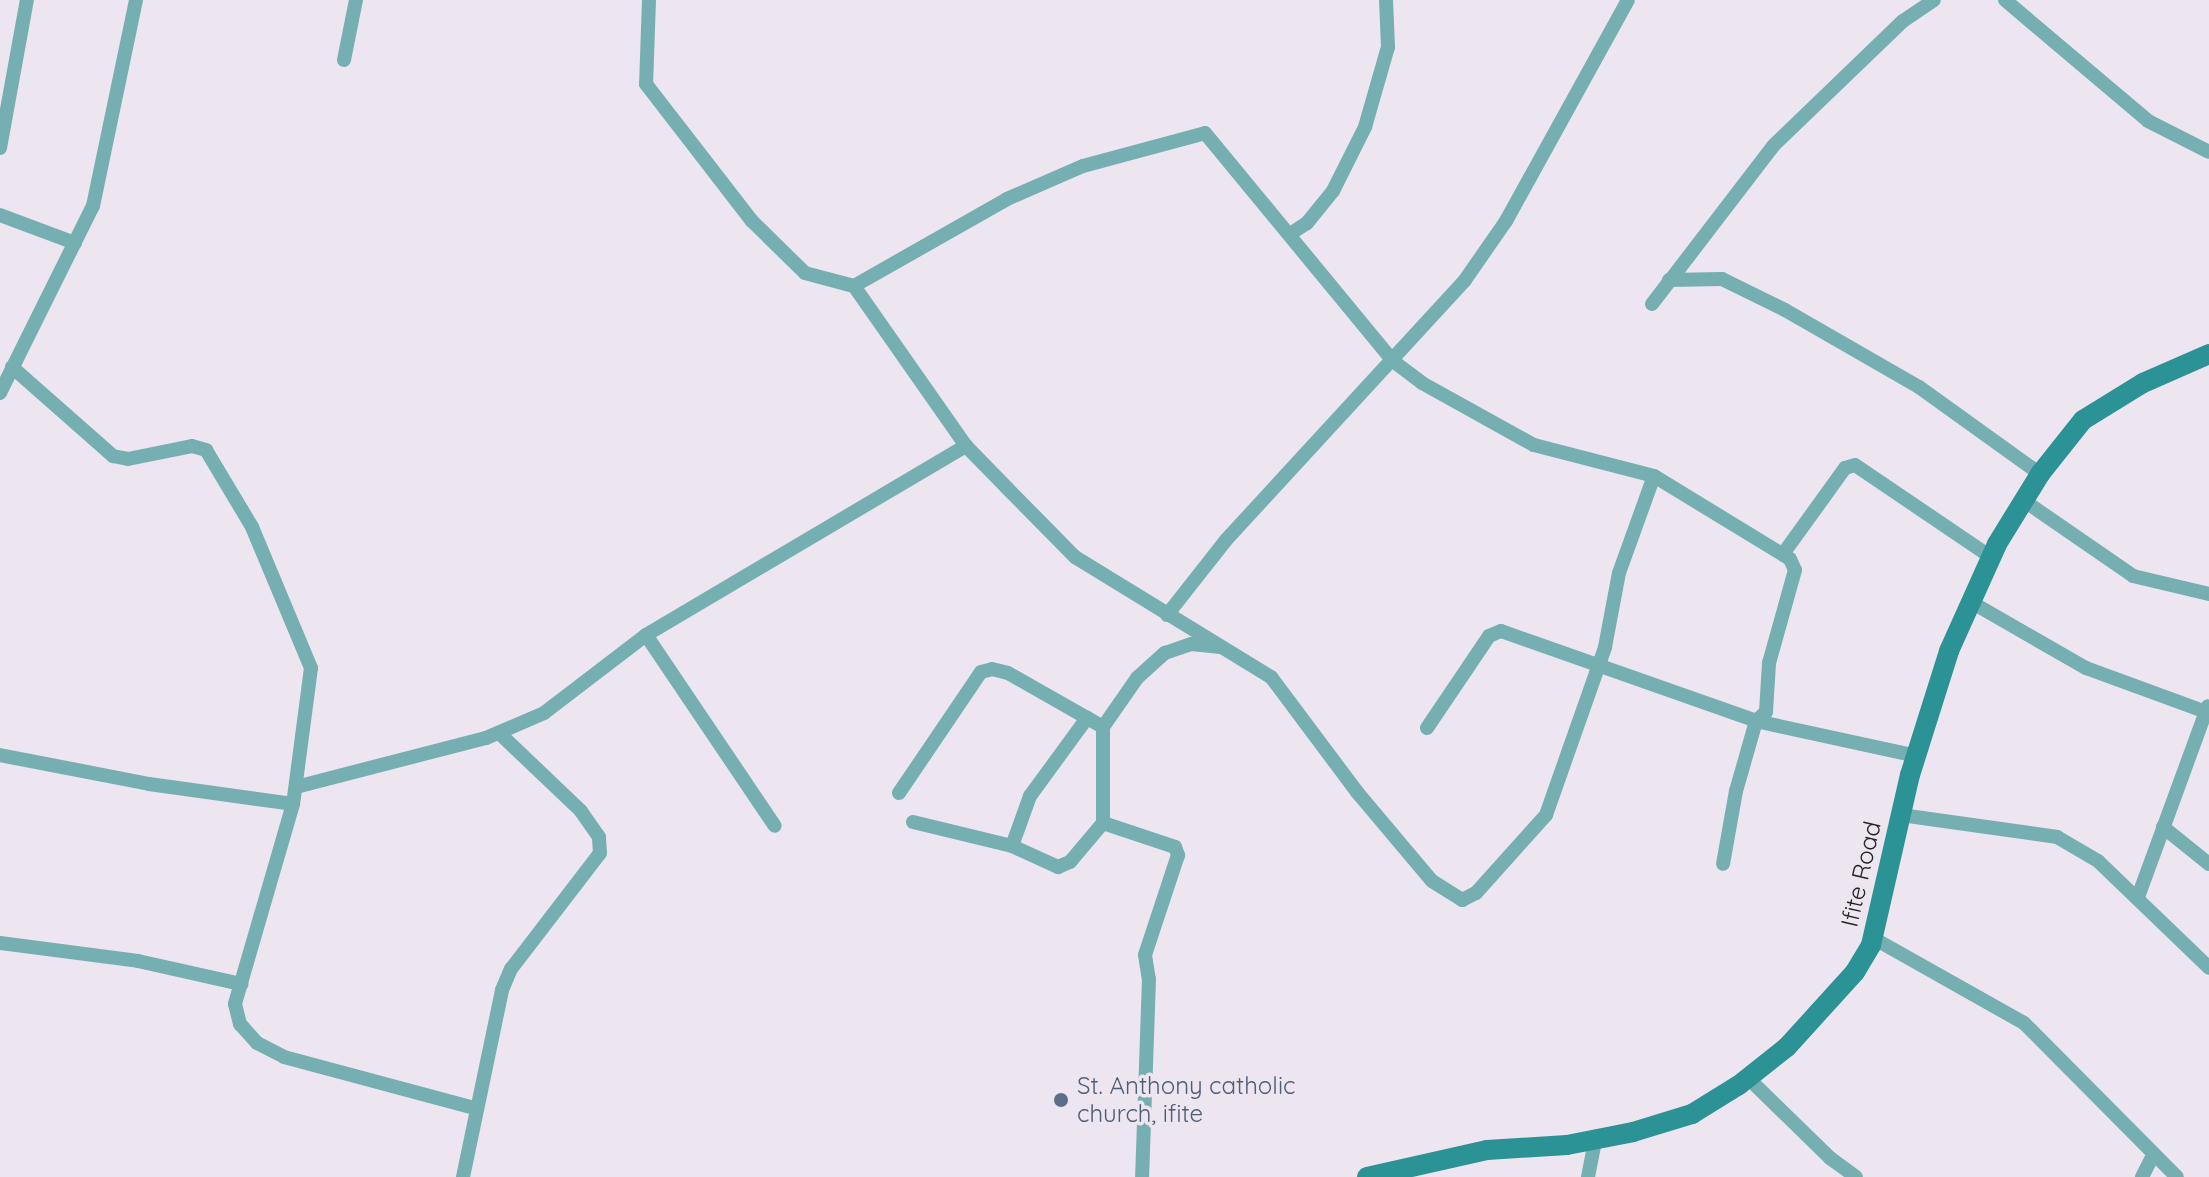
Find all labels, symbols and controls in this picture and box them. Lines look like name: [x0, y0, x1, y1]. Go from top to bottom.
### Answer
street label: Ifite Road: [1835, 818, 1887, 930]
place label: St. Anthony catholic church, ifite: [1077, 1072, 1295, 1128]
marker: St. Anthony catholic church, ifite: [1052, 1091, 1070, 1109]

